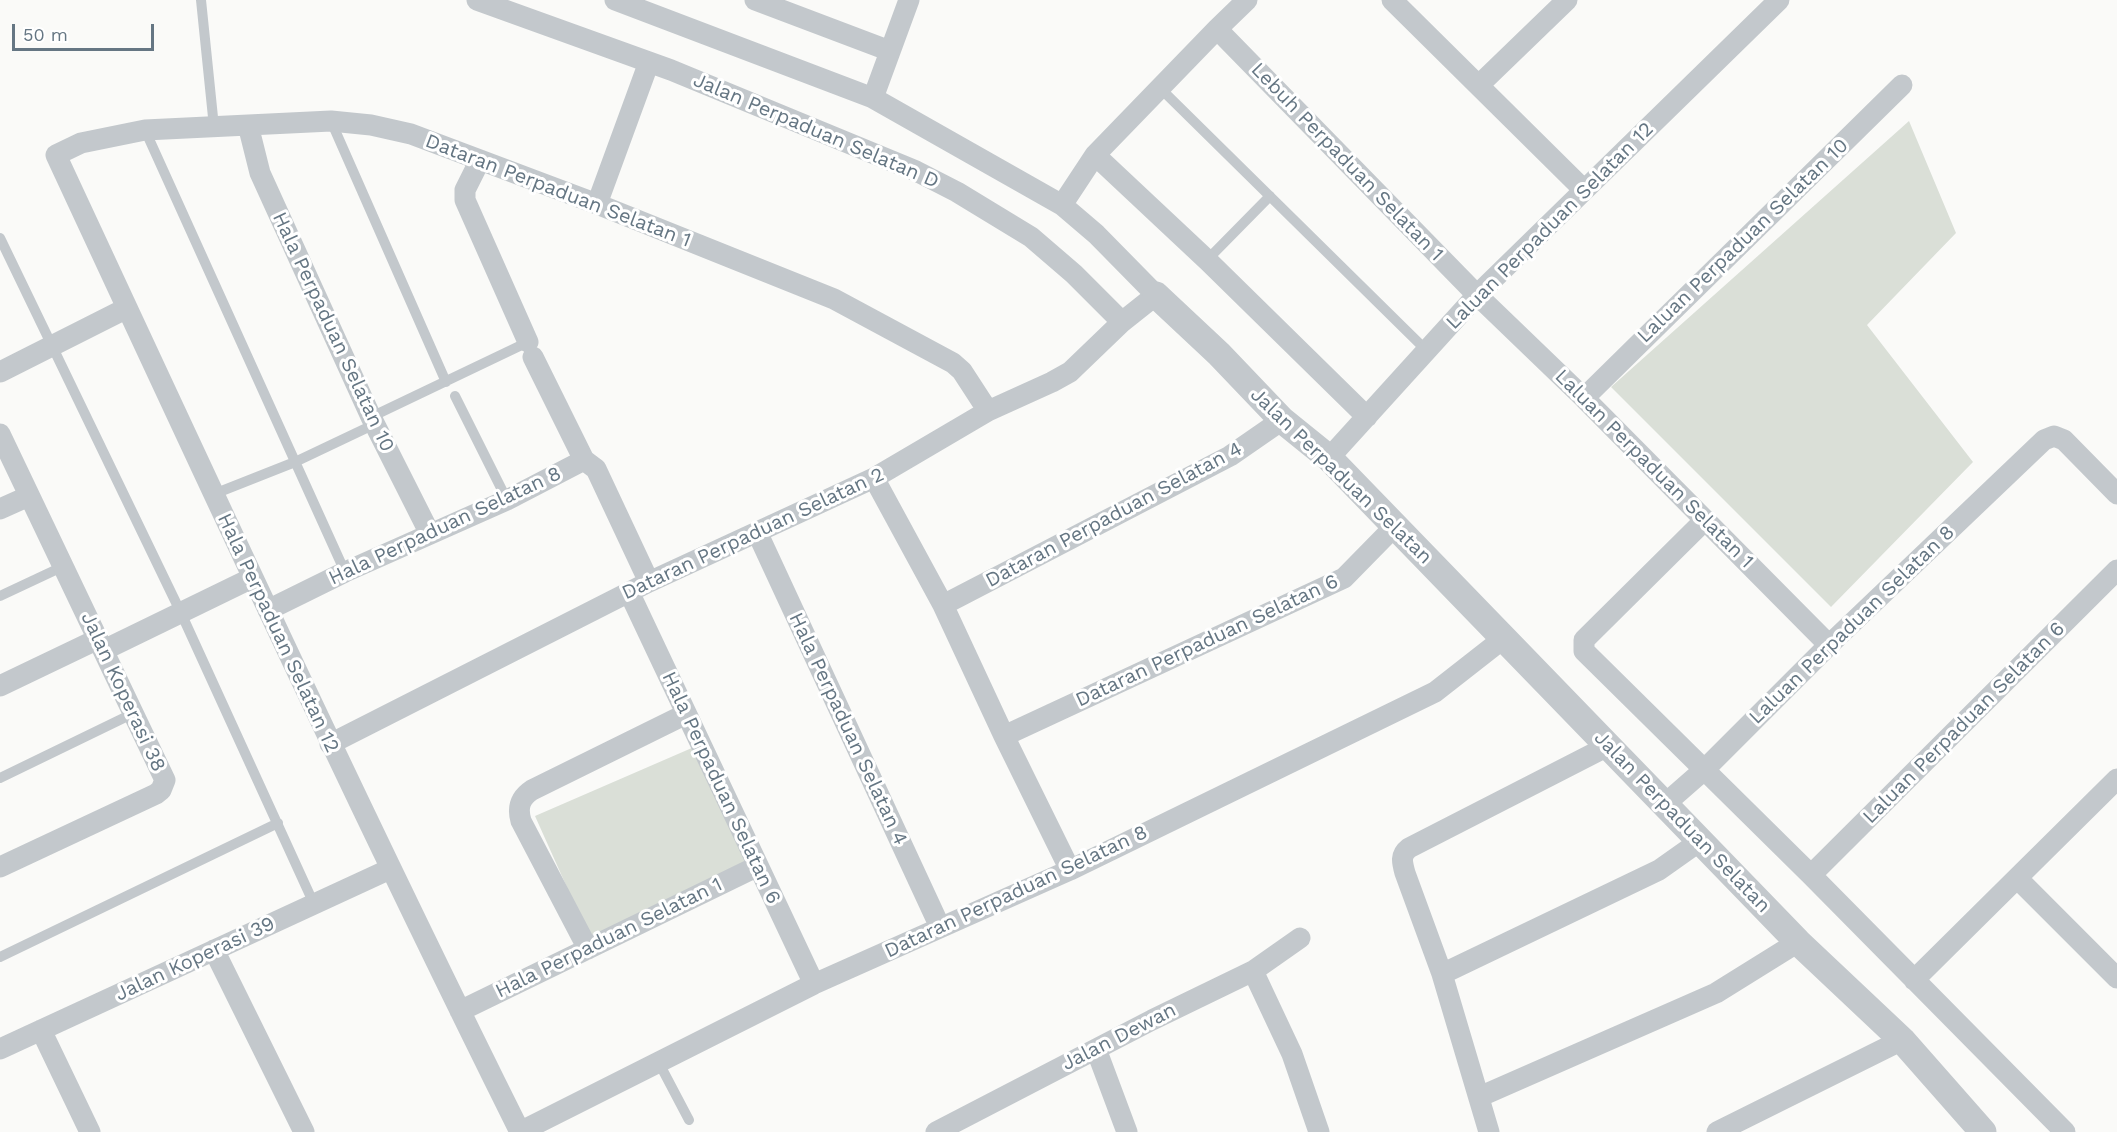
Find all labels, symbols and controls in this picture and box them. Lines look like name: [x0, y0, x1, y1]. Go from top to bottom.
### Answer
scale bar: [15, 12, 158, 50]
text: 50 m: [23, 24, 68, 45]
street label: Lebuh Perpaduan Selatan 1: [1246, 58, 1448, 266]
street label: Jalan Perpaduan Selatan D: [690, 68, 942, 194]
street label: Laluan Perpaduan Selatan 12: [1441, 117, 1659, 335]
street label: Dataran Perpaduan Selatan 1: [422, 129, 694, 253]
street label: Laluan Perpaduan Selatan 10: [1633, 134, 1853, 348]
street label: Hala Perpaduan Selatan 10: [267, 208, 399, 456]
street label: Laluan Perpaduan Selatan 1: [1550, 365, 1758, 573]
street label: Jalan Perpaduan Selatan: [1245, 383, 1437, 569]
street label: Dataran Perpaduan Selatan 4: [982, 437, 1246, 593]
street label: Hala Perpaduan Selatan 8: [325, 462, 565, 590]
street label: Dataran Perpaduan Selatan 2: [618, 463, 888, 605]
street label: Hala Perpaduan Selatan 12: [212, 510, 344, 756]
street label: Laluan Perpaduan Selatan 8: [1744, 521, 1960, 729]
street label: Dataran Perpaduan Selatan 6: [1072, 570, 1342, 712]
street label: Jalan Koperasi 38: [76, 608, 170, 776]
street label: Hala Perpaduan Selatan 4: [784, 609, 912, 849]
street label: Laluan Perpaduan Selatan 6: [1858, 617, 2070, 829]
street label: Hala Perpaduan Selatan 6: [657, 668, 785, 908]
street label: Jalan Perpaduan Selatan: [1589, 726, 1775, 918]
street label: Dataran Perpaduan Selatan 8: [881, 820, 1151, 964]
street label: Hala Perpaduan Selatan 1: [492, 873, 726, 1003]
street label: Jalan Koperasi 39: [111, 912, 279, 1006]
street label: Jalan Dewan: [1058, 998, 1180, 1076]

